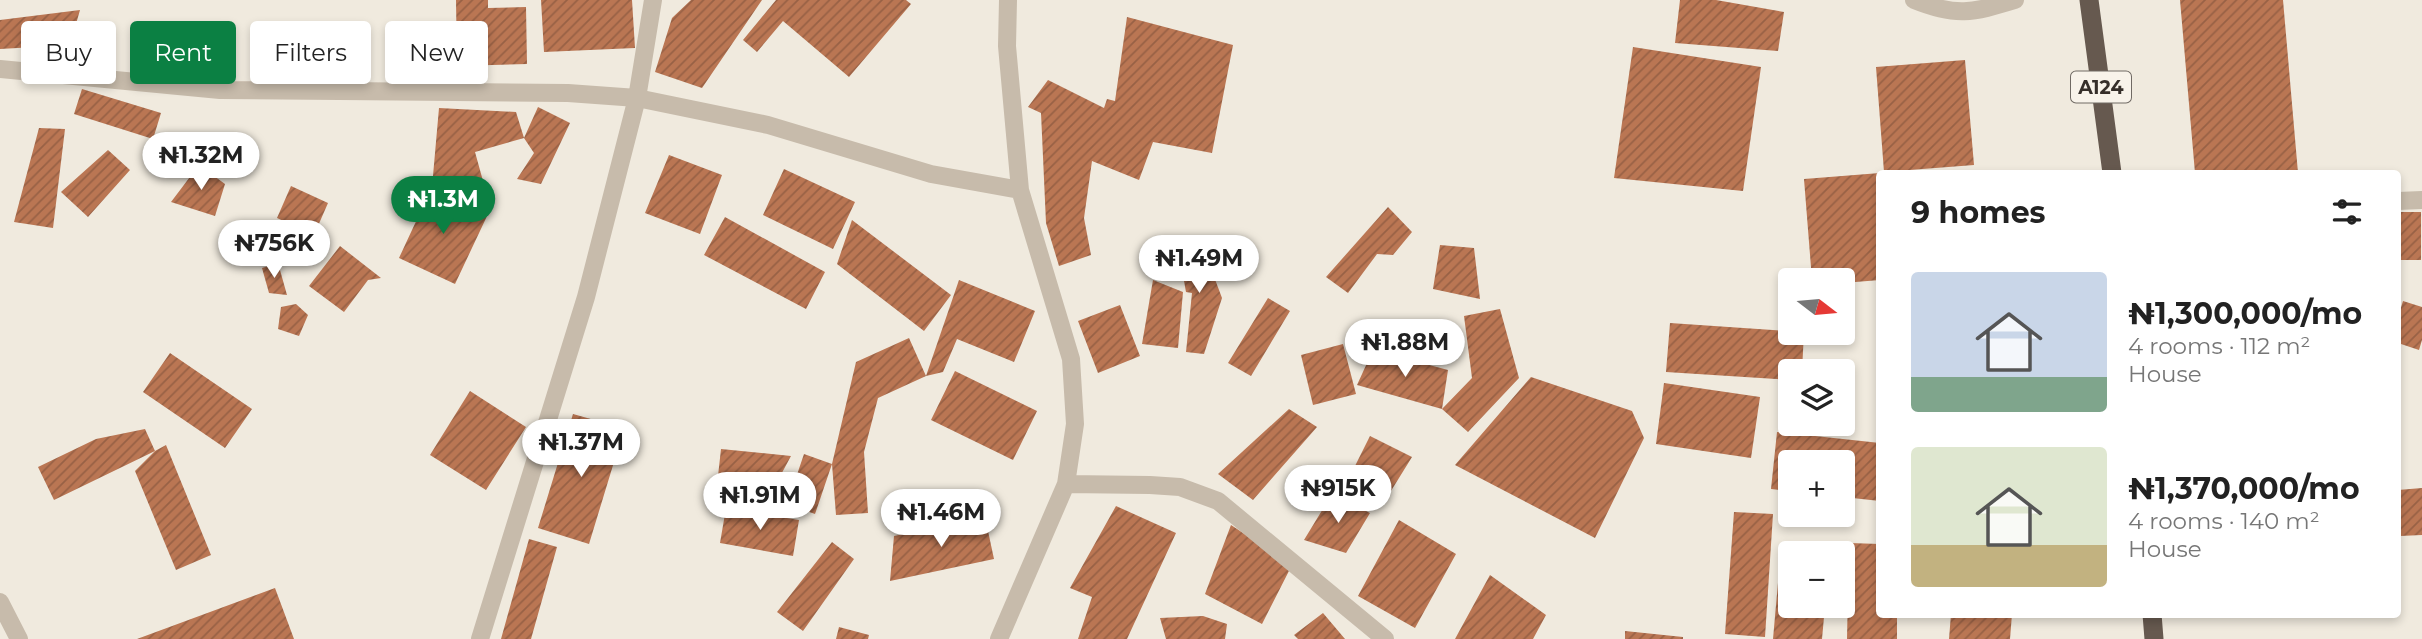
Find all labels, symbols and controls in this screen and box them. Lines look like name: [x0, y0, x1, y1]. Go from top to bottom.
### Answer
chip: Buy: [21, 21, 116, 84]
chip: Rent: [130, 21, 236, 84]
chip: Filters: [250, 21, 371, 84]
chip: New: [385, 21, 488, 84]
road number: A124: [2071, 72, 2131, 102]
pin: ₦1.32M: [144, 132, 258, 192]
text: ₦1.32M: [158, 141, 244, 169]
pin: ₦1.3M: [394, 176, 492, 236]
text: ₦1.3M: [407, 185, 479, 213]
icon: filters: [2328, 193, 2366, 231]
text: 9 homes: [1911, 194, 2046, 231]
pin: ₦756K: [225, 220, 323, 280]
text: ₦756K: [234, 229, 314, 257]
pin: ₦1.49M: [1142, 236, 1256, 295]
text: ₦1.49M: [1155, 244, 1243, 272]
north arrow: [1778, 268, 1855, 345]
map controls: [1778, 268, 1855, 618]
text: ₦1,300,000/mo: [2128, 295, 2362, 332]
icon: home: [1967, 300, 2051, 384]
pin: ₦1.88M: [1348, 320, 1462, 379]
text: ₦1.88M: [1361, 328, 1449, 356]
text: 4 rooms · 112 m²: [2128, 332, 2310, 360]
button: layers: [1778, 359, 1855, 436]
text: House: [2128, 360, 2202, 388]
pin: ₦1.37M: [524, 420, 638, 479]
text: ₦1.37M: [538, 428, 624, 456]
button: +: [1778, 450, 1855, 527]
pin: ₦915K: [1289, 466, 1387, 525]
text: ₦1,370,000/mo: [2128, 470, 2360, 507]
pin: ₦1.91M: [703, 472, 817, 532]
text: ₦915K: [1300, 474, 1376, 502]
icon: home: [1967, 475, 2051, 559]
text: ₦1.91M: [719, 481, 801, 509]
pin: ₦1.46M: [884, 490, 998, 549]
text: ₦1.46M: [897, 498, 985, 526]
text: 4 rooms · 140 m²: [2128, 507, 2320, 535]
text: House: [2128, 535, 2202, 563]
button: −: [1778, 541, 1855, 618]

